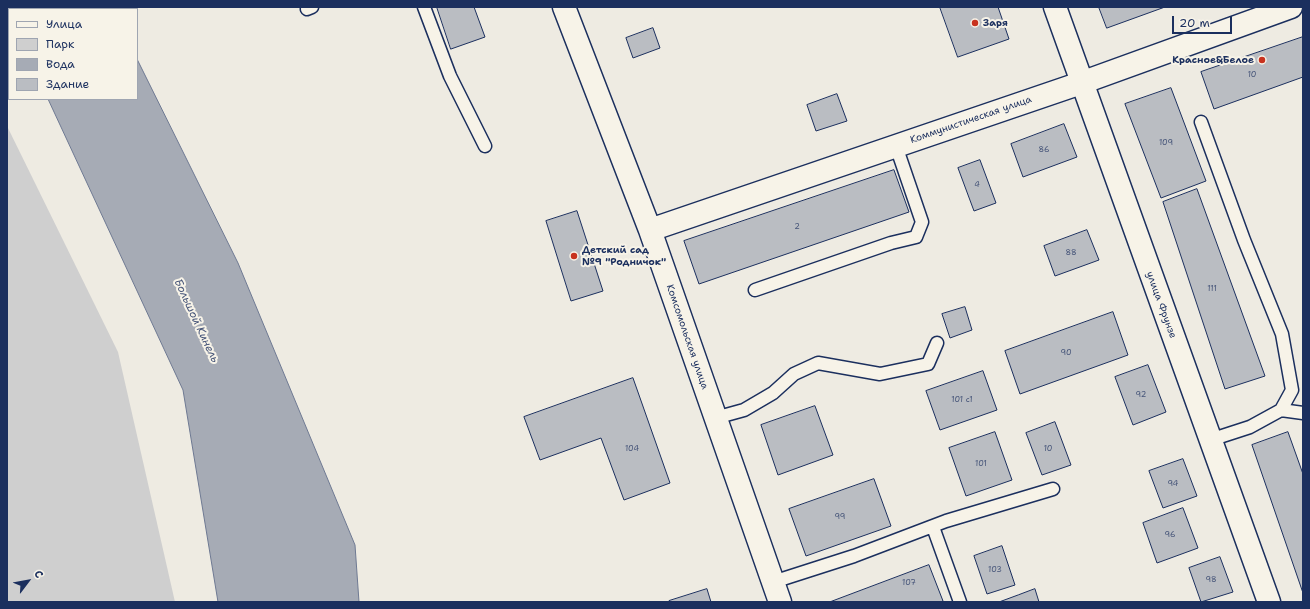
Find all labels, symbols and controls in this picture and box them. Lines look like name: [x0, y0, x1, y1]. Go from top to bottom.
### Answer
legend: [8, 8, 138, 100]
scale bar: [1174, 8, 1234, 34]
text: 20 m: [1179, 15, 1210, 31]
text: Улица: [46, 16, 82, 32]
place label: Заря: [983, 17, 1008, 29]
marker: Заря: [970, 18, 980, 28]
text: Парк: [46, 36, 74, 52]
place label: Красное&Белое: [1172, 54, 1254, 66]
marker: Красное&Белое: [1257, 55, 1267, 65]
text: Вода: [46, 56, 75, 72]
house number: 10: [1248, 70, 1256, 80]
text: Здание: [46, 76, 89, 92]
street label: Коммунистическая улица: [909, 94, 1033, 146]
house number: 109: [1159, 138, 1173, 148]
house number: 86: [1039, 145, 1049, 155]
house number: 4: [974, 180, 980, 190]
house number: 2: [794, 222, 800, 232]
place label: Детский сад №9 "Родничок": [582, 244, 666, 268]
house number: 88: [1065, 248, 1077, 258]
marker: Детский сад №9 "Родничок": [569, 251, 579, 261]
street label: улица Фрунзе: [1143, 270, 1179, 340]
water label: Большой Кинель: [171, 277, 221, 365]
street label: Комсомольская улица: [663, 283, 711, 391]
house number: 111: [1207, 284, 1217, 294]
house number: 90: [1060, 348, 1072, 358]
house number: 92: [1136, 390, 1146, 400]
house number: 101 с1: [951, 395, 973, 405]
house number: 104: [625, 444, 639, 454]
house number: 10: [1044, 444, 1052, 454]
house number: 101: [975, 459, 987, 469]
house number: 94: [1168, 479, 1178, 489]
house number: 99: [835, 512, 845, 522]
house number: 96: [1164, 530, 1176, 540]
north arrow: [8, 561, 48, 601]
house number: 103: [988, 565, 1002, 575]
text: С: [30, 568, 47, 581]
house number: 98: [1205, 575, 1217, 585]
house number: 107: [902, 578, 916, 588]

